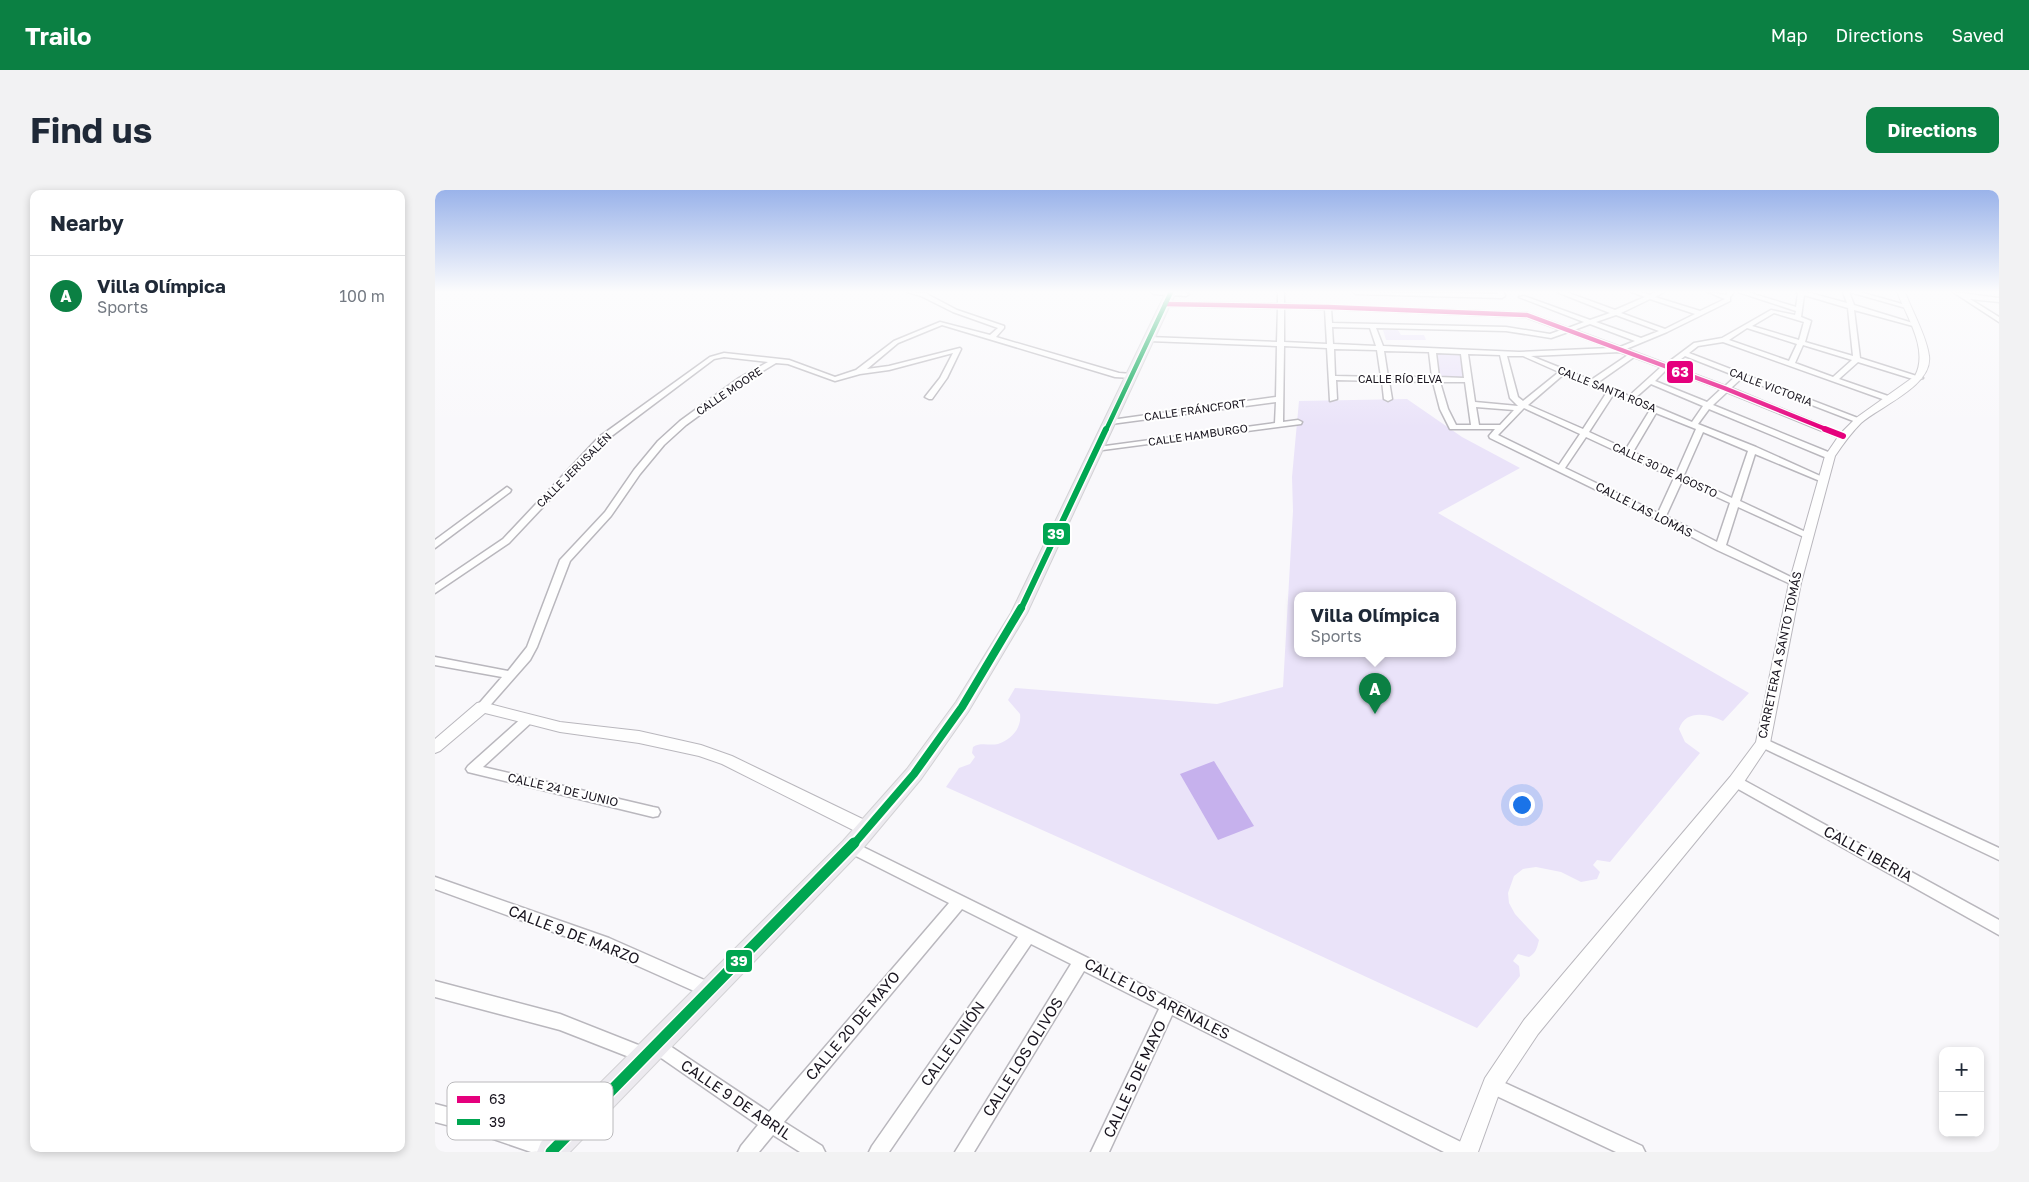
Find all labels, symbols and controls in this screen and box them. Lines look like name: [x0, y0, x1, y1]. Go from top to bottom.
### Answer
text: Trailo: [25, 21, 91, 50]
text: Map: [1771, 24, 1807, 46]
text: Directions: [1835, 24, 1923, 46]
text: Saved: [1951, 24, 2004, 46]
button: Directions: [1866, 107, 1999, 153]
text: Find us: [30, 109, 152, 151]
text: Nearby: [50, 210, 124, 236]
text: Villa Olímpica: [97, 274, 226, 297]
text: A: [60, 286, 72, 306]
text: 100 m: [339, 286, 385, 306]
text: Sports: [97, 297, 148, 317]
line badge: 63: [1666, 360, 1694, 384]
street label: CALLE SANTA ROSA: [1556, 363, 1659, 415]
text: 63: [1671, 363, 1689, 380]
street label: CALLE MOORE: [693, 364, 764, 417]
street label: CALLE VICTORIA: [1728, 365, 1815, 409]
street label: CALLE RÍO ELVA: [1358, 372, 1443, 385]
street label: CALLE FRÁNCFORT: [1143, 396, 1247, 423]
street label: CALLE HAMBURGO: [1147, 421, 1249, 448]
street label: CALLE JERUSALÉN: [534, 430, 614, 510]
street label: CALLE 30 DE AGOSTO: [1611, 439, 1720, 500]
street label: CALLE LAS LOMAS: [1593, 479, 1696, 541]
line badge: 39: [1042, 522, 1071, 546]
text: 39: [1047, 525, 1065, 542]
street label: CARRETERA A SANTO TOMÁS: [1754, 570, 1805, 740]
popup: [1294, 592, 1456, 657]
text: Villa Olímpica: [1311, 603, 1439, 626]
text: Sports: [1311, 626, 1362, 646]
pin: A: [1359, 673, 1391, 714]
street label: CALLE 24 DE JUNIO: [506, 769, 620, 810]
your location: [1509, 792, 1535, 818]
street label: CALLE IBERIA: [1821, 821, 1916, 885]
street label: CALLE 9 DE MARZO: [506, 901, 643, 967]
line badge: 39: [725, 949, 753, 973]
text: 39: [730, 952, 748, 969]
street label: CALLE LOS ARENALES: [1082, 954, 1233, 1043]
street label: CALLE 20 DE MAYO: [801, 967, 903, 1084]
street label: CALLE LOS OLIVOS: [978, 994, 1066, 1119]
street label: CALLE UNIÓN: [916, 998, 988, 1089]
street label: CALLE 5 DE MAYO: [1099, 1017, 1169, 1140]
map controls: [1939, 1047, 1984, 1137]
button: +: [1939, 1047, 1984, 1092]
street label: CALLE 9 DE ABRIL: [678, 1055, 796, 1143]
legend: [447, 1082, 613, 1140]
text: 63: [489, 1090, 506, 1107]
button: −: [1939, 1092, 1984, 1137]
text: 39: [489, 1113, 506, 1130]

